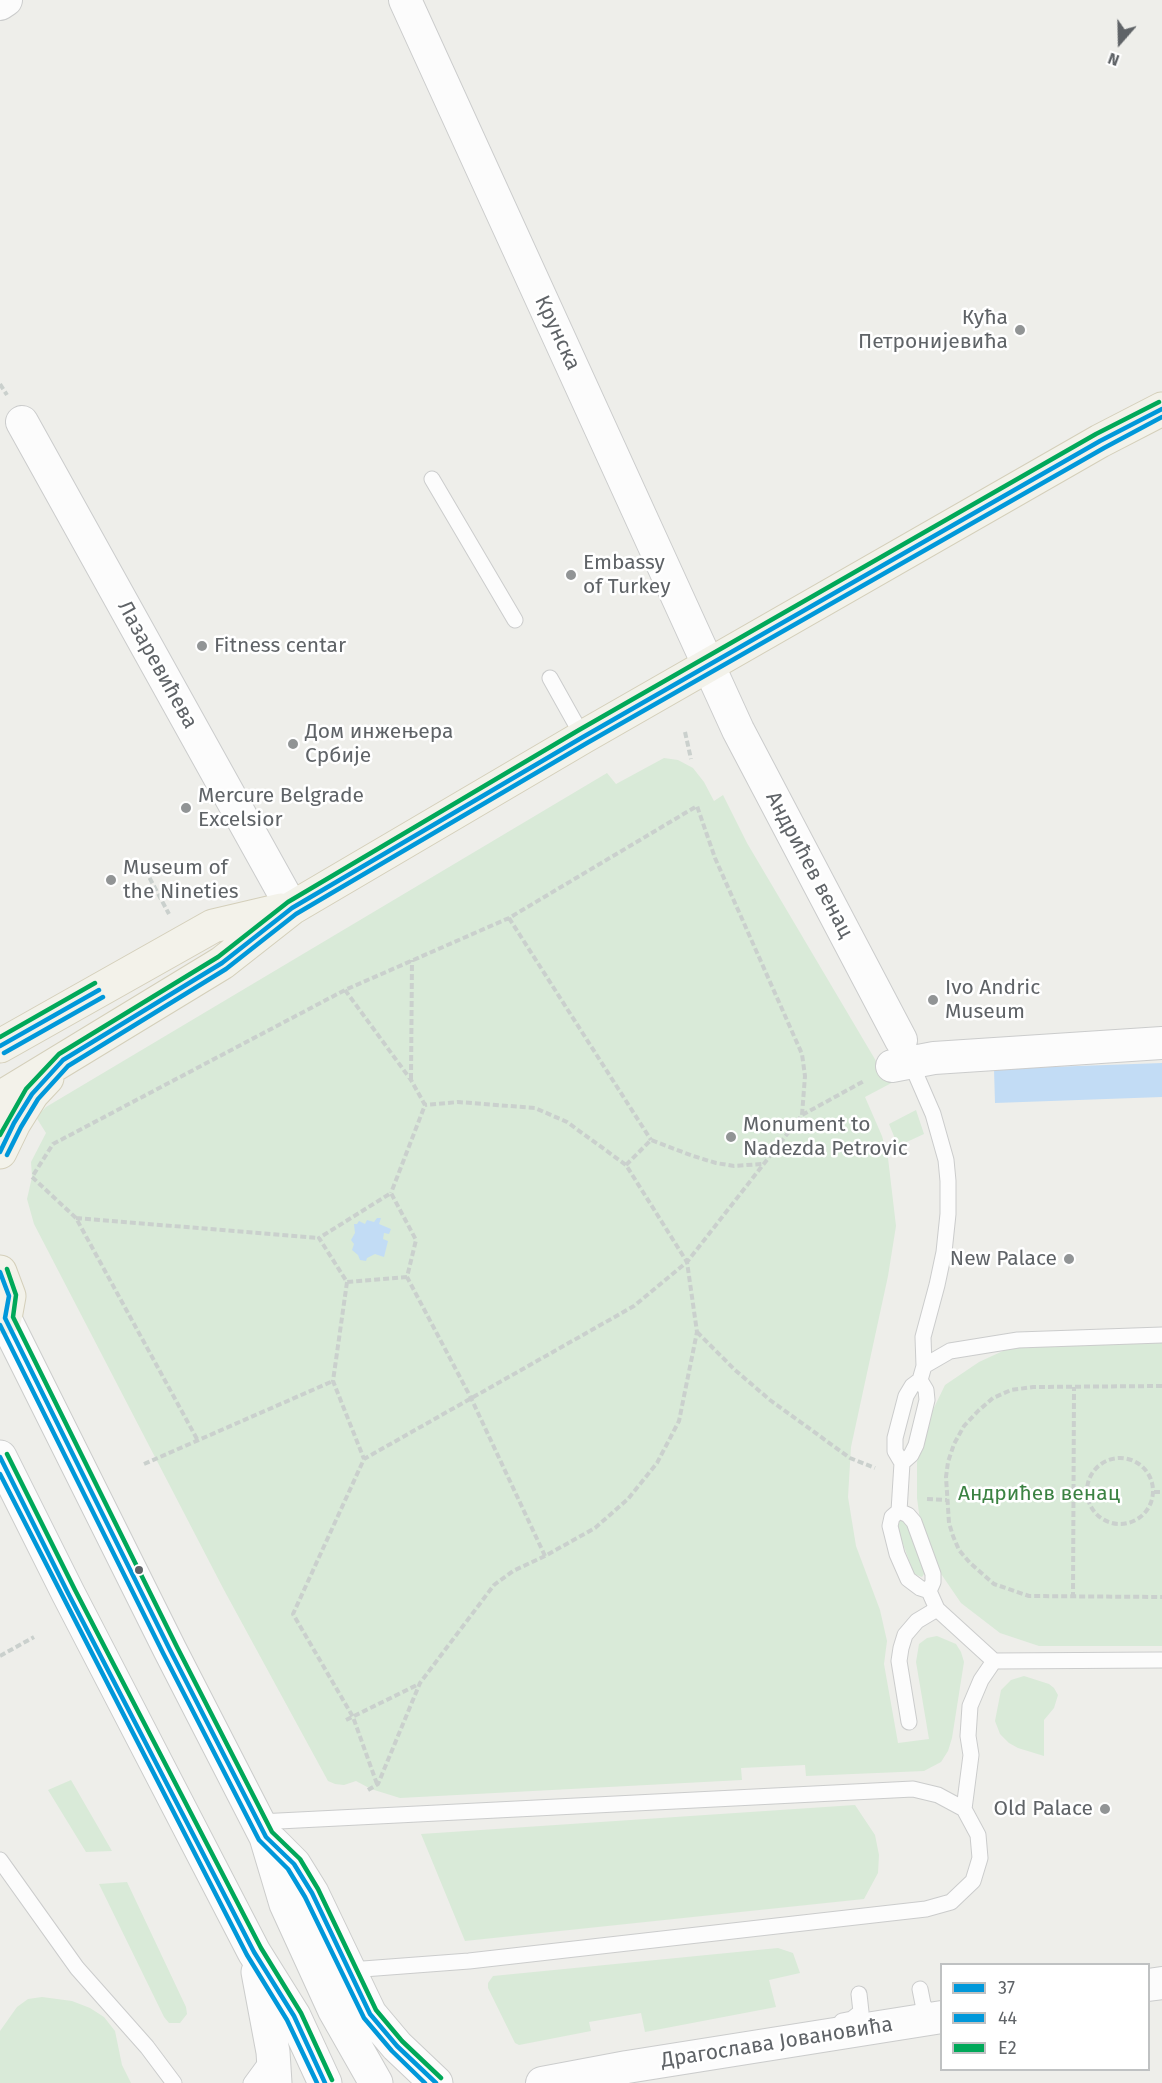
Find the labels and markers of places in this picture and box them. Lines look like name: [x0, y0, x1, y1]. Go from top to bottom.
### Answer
place label: Кућа Петронијевића: [858, 305, 1008, 355]
marker: Кућа Петронијевића: [1013, 323, 1027, 337]
place label: Embassy of Turkey: [583, 550, 670, 600]
marker: Embassy of Turkey: [564, 568, 578, 582]
place label: Fitness centar: [214, 633, 346, 659]
marker: Fitness centar: [195, 639, 209, 653]
place label: Дом инжењера Србије: [305, 719, 453, 769]
marker: Дом инжењера Србије: [286, 737, 300, 751]
place label: Mercure Belgrade Excelsior: [198, 783, 364, 833]
marker: Mercure Belgrade Excelsior: [179, 801, 193, 815]
place label: Museum of the Nineties: [123, 855, 239, 905]
marker: Museum of the Nineties: [104, 873, 118, 887]
place label: Ivo Andric Museum: [945, 975, 1040, 1025]
marker: Ivo Andric Museum: [926, 993, 940, 1007]
place label: Monument to Nadezda Petrovic: [743, 1112, 908, 1162]
marker: Monument to Nadezda Petrovic: [724, 1130, 738, 1144]
place label: New Palace: [950, 1246, 1057, 1272]
marker: New Palace: [1062, 1252, 1076, 1266]
unlabelled marker: [133, 1564, 145, 1576]
place label: Old Palace: [994, 1796, 1093, 1822]
marker: Old Palace: [1098, 1802, 1112, 1816]

